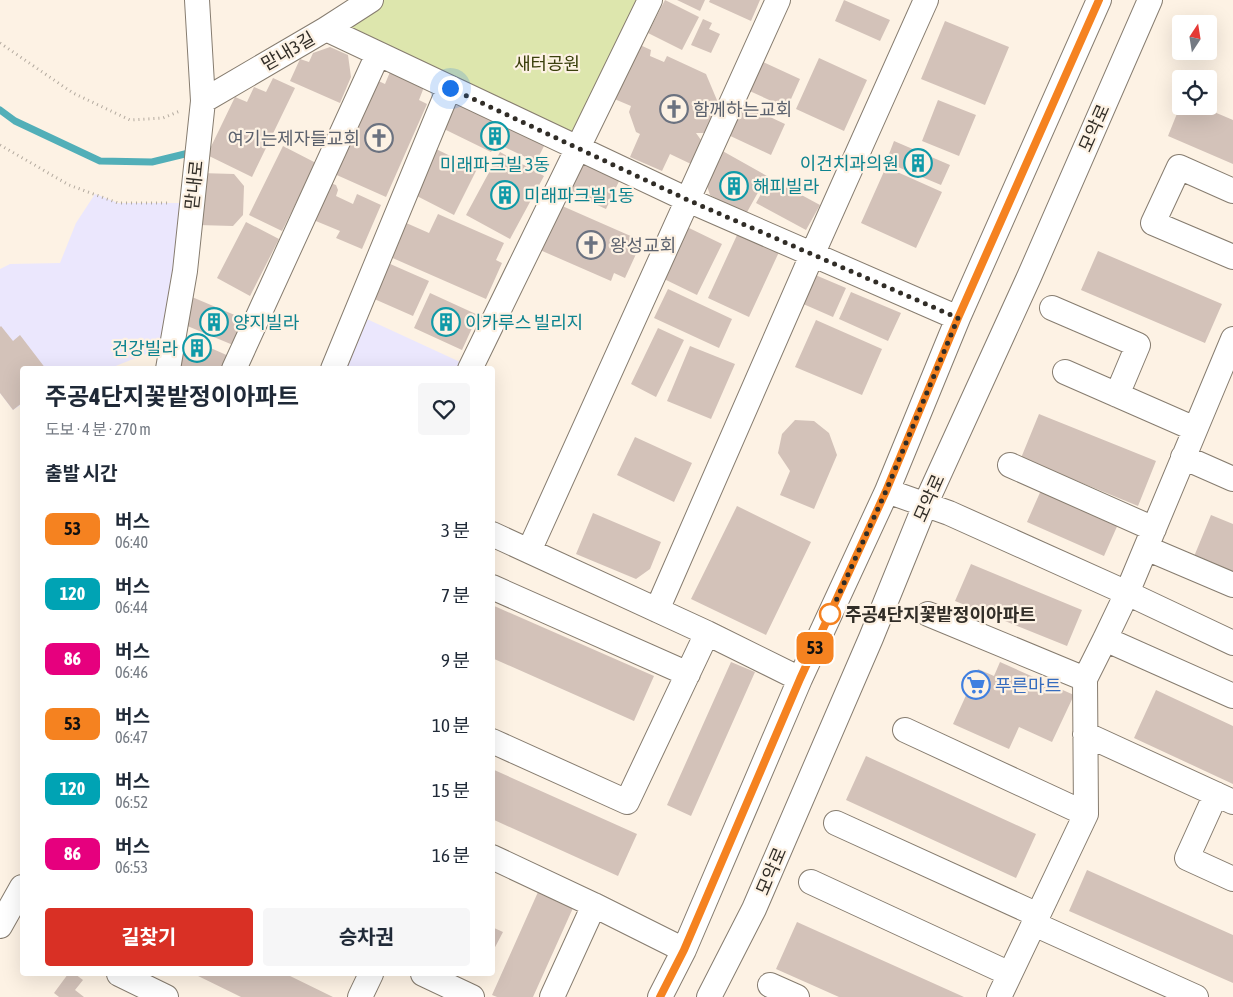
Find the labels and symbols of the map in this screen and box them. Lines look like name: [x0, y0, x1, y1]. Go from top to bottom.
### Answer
north arrow: [1172, 15, 1218, 60]
street label: 맏내3길: [258, 27, 318, 75]
park label: 새터공원: [514, 53, 580, 74]
your location: [438, 76, 463, 101]
church icon: 함께하는교회: [659, 94, 689, 124]
place label: 함께하는교회: [693, 99, 792, 120]
street label: 모악로: [1074, 101, 1114, 155]
building icon: 미래파크빌 3동: [480, 121, 510, 151]
church icon: 여기는제자들교회: [364, 123, 394, 153]
place label: 여기는제자들교회: [228, 128, 360, 149]
building icon: 이건치과의원: [903, 148, 933, 178]
place label: 이건치과의원: [800, 153, 899, 174]
place label: 미래파크빌 3동: [440, 154, 550, 175]
street label: 맏내로: [181, 159, 207, 211]
building icon: 해피빌라: [719, 171, 749, 201]
place label: 해피빌라: [753, 176, 820, 197]
building icon: 미래파크빌 1동: [490, 180, 520, 210]
place label: 미래파크빌 1동: [524, 185, 634, 206]
church icon: 왕성교회: [576, 230, 606, 260]
place label: 왕성교회: [610, 235, 676, 256]
building icon: 양지빌라: [199, 307, 229, 337]
building icon: 이카루스 빌리지: [431, 307, 461, 337]
place label: 양지빌라: [233, 312, 300, 333]
place label: 이카루스 빌리지: [465, 312, 583, 333]
building icon: 건강빌라: [182, 333, 212, 363]
place label: 건강빌라: [112, 338, 178, 359]
street label: 모악로: [909, 471, 949, 525]
marker: 주공4단지꽃밭정이아파트: [819, 603, 841, 625]
place label: 주공4단지꽃밭정이아파트: [845, 604, 1036, 625]
line badge: 53: [792, 632, 838, 664]
supermarket icon: 푸른마트: [961, 670, 991, 700]
place label: 푸른마트: [995, 675, 1061, 696]
street label: 모악로: [752, 844, 790, 898]

